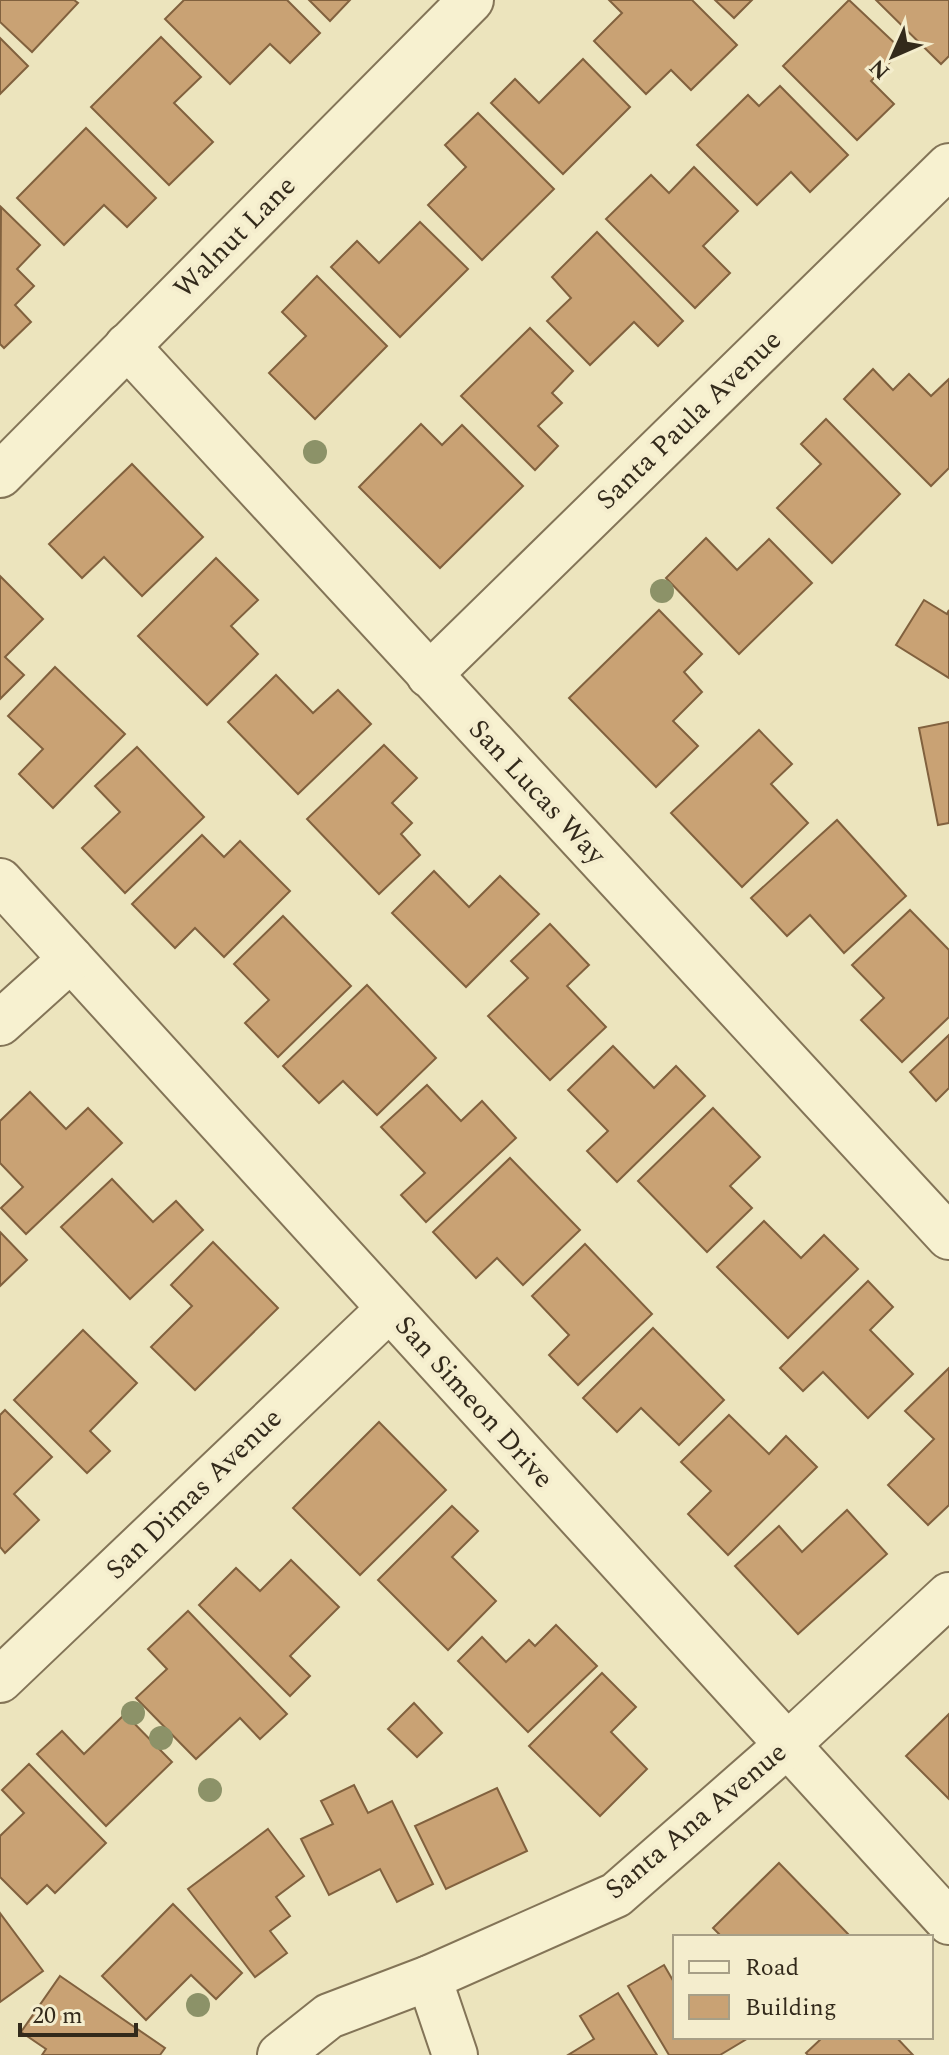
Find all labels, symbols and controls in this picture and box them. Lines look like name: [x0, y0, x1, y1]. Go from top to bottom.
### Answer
north arrow: [853, 16, 933, 96]
text: N: [862, 51, 898, 87]
street label: Walnut Lane: [164, 166, 306, 308]
street label: Santa Paula Avenue: [586, 320, 792, 520]
street label: San Lucas Way: [458, 709, 617, 876]
street label: San Simeon Drive: [384, 1306, 564, 1498]
street label: San Dimas Avenue: [96, 1398, 292, 1590]
street label: Santa Ana Avenue: [595, 1732, 797, 1910]
legend: [673, 1935, 933, 2039]
text: Road: [745, 1950, 799, 1986]
scale bar: [20, 1987, 136, 2037]
text: Building: [745, 1990, 837, 2026]
text: 20 m: [32, 1998, 83, 2034]

